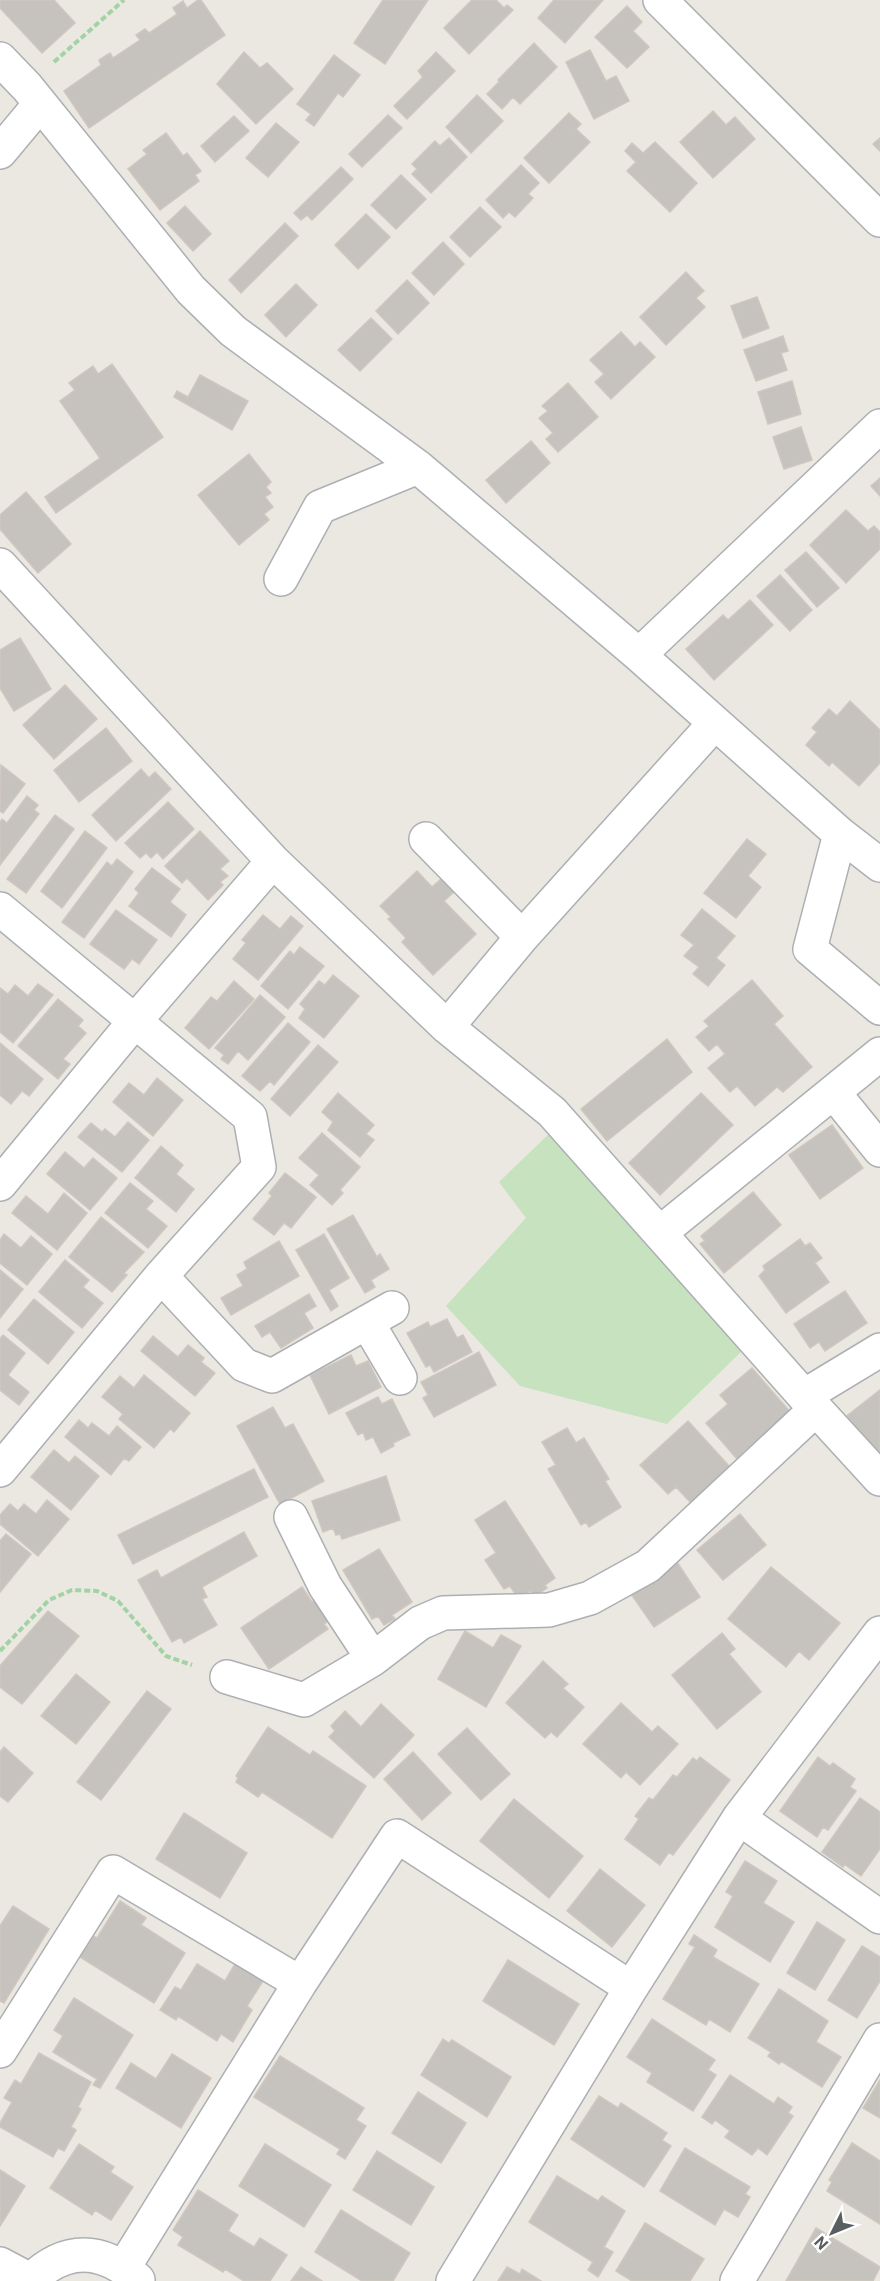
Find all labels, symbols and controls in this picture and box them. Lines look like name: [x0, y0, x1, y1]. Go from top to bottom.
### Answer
north arrow: [802, 2203, 862, 2263]
text: N: [811, 2232, 832, 2253]

